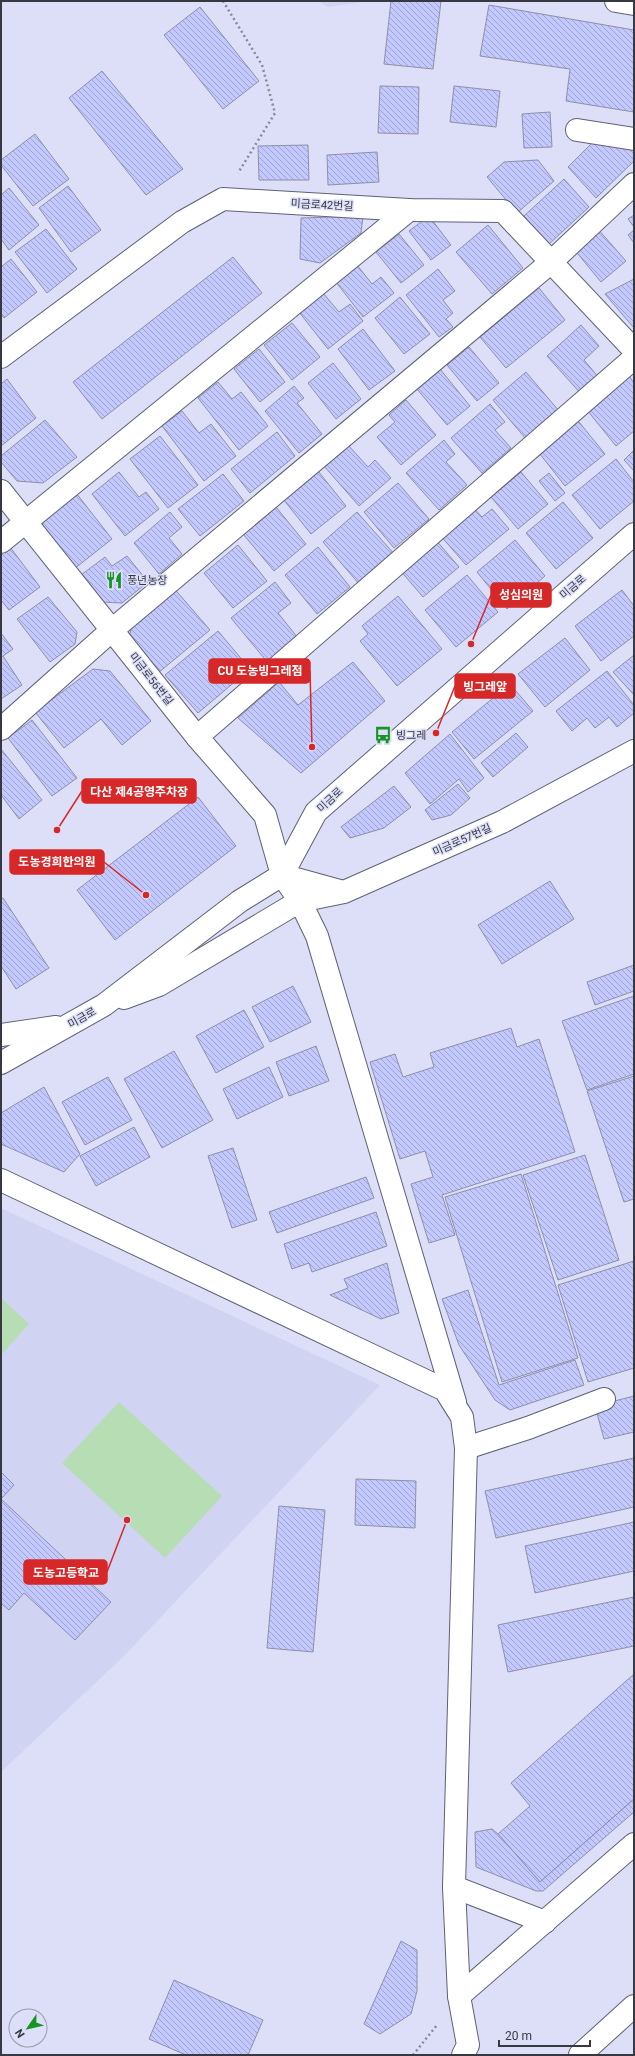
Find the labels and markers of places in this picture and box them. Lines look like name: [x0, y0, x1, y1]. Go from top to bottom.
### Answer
restaurant icon: 풍년농장: [104, 570, 124, 590]
place label: 풍년농장: [127, 574, 167, 587]
callout: 성심의원: [491, 583, 551, 607]
callout: CU 도농빙그레점: [209, 659, 310, 683]
callout: 빙그레앞: [455, 674, 515, 698]
bus stop icon: 빙그레: [373, 725, 393, 745]
place label: 빙그레: [396, 729, 426, 742]
callout: 다산 제4공영주차장: [82, 779, 196, 803]
callout: 도농경희한의원: [10, 850, 104, 874]
callout: 도농고등학교: [24, 1560, 107, 1584]

